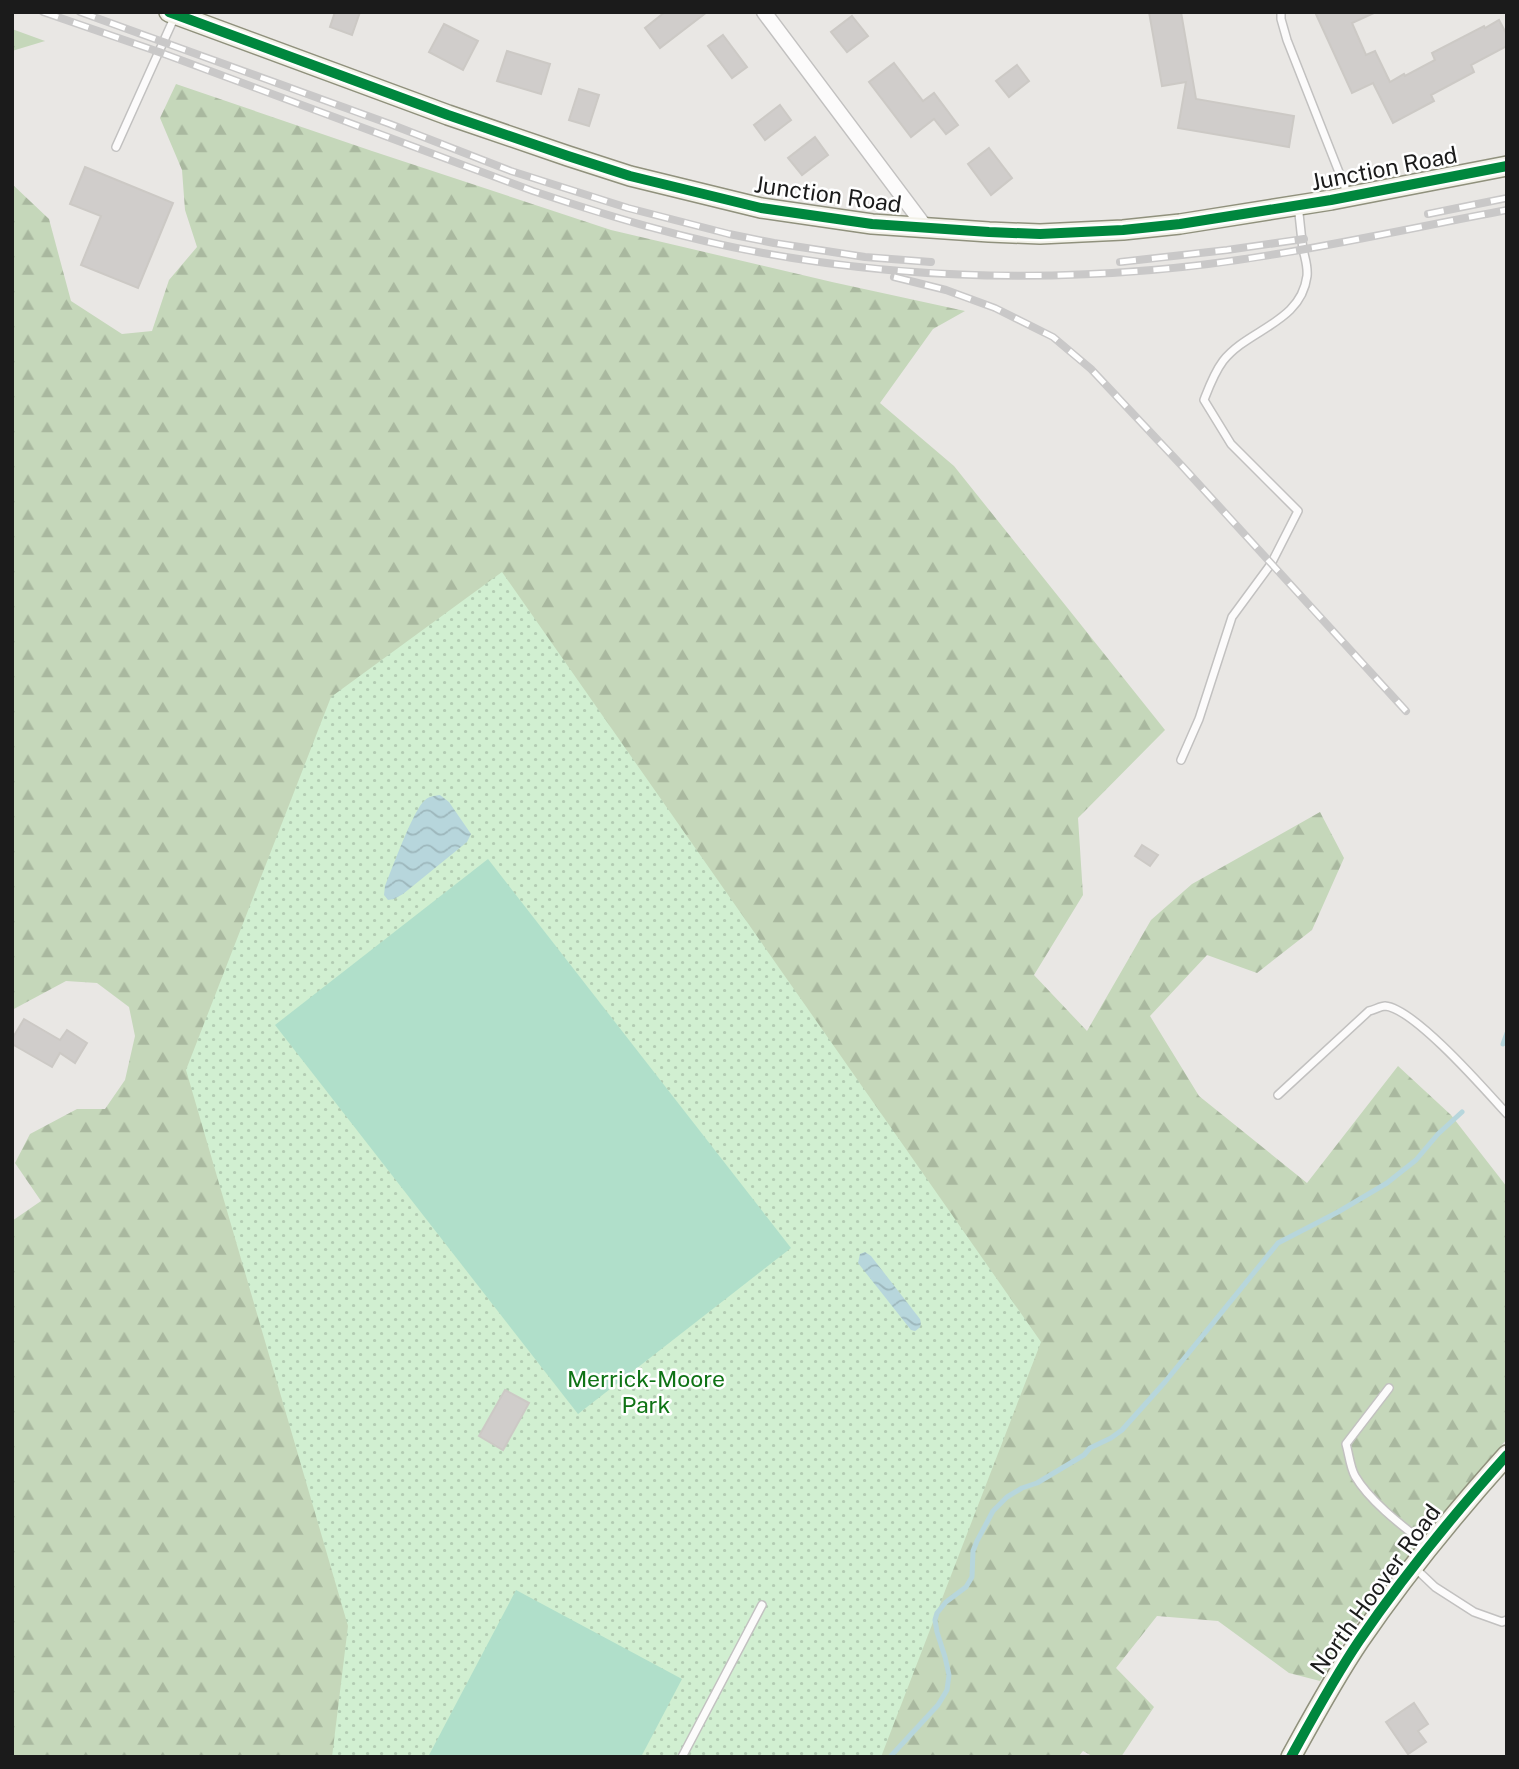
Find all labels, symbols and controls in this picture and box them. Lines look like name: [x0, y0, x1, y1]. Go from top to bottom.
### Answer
street label: Junction Road: [1308, 141, 1460, 195]
street label: Junction Road: [753, 170, 903, 218]
park label: Merrick-Moore Park: [567, 1365, 725, 1418]
street label: North Hoover Road: [1304, 1499, 1446, 1679]

